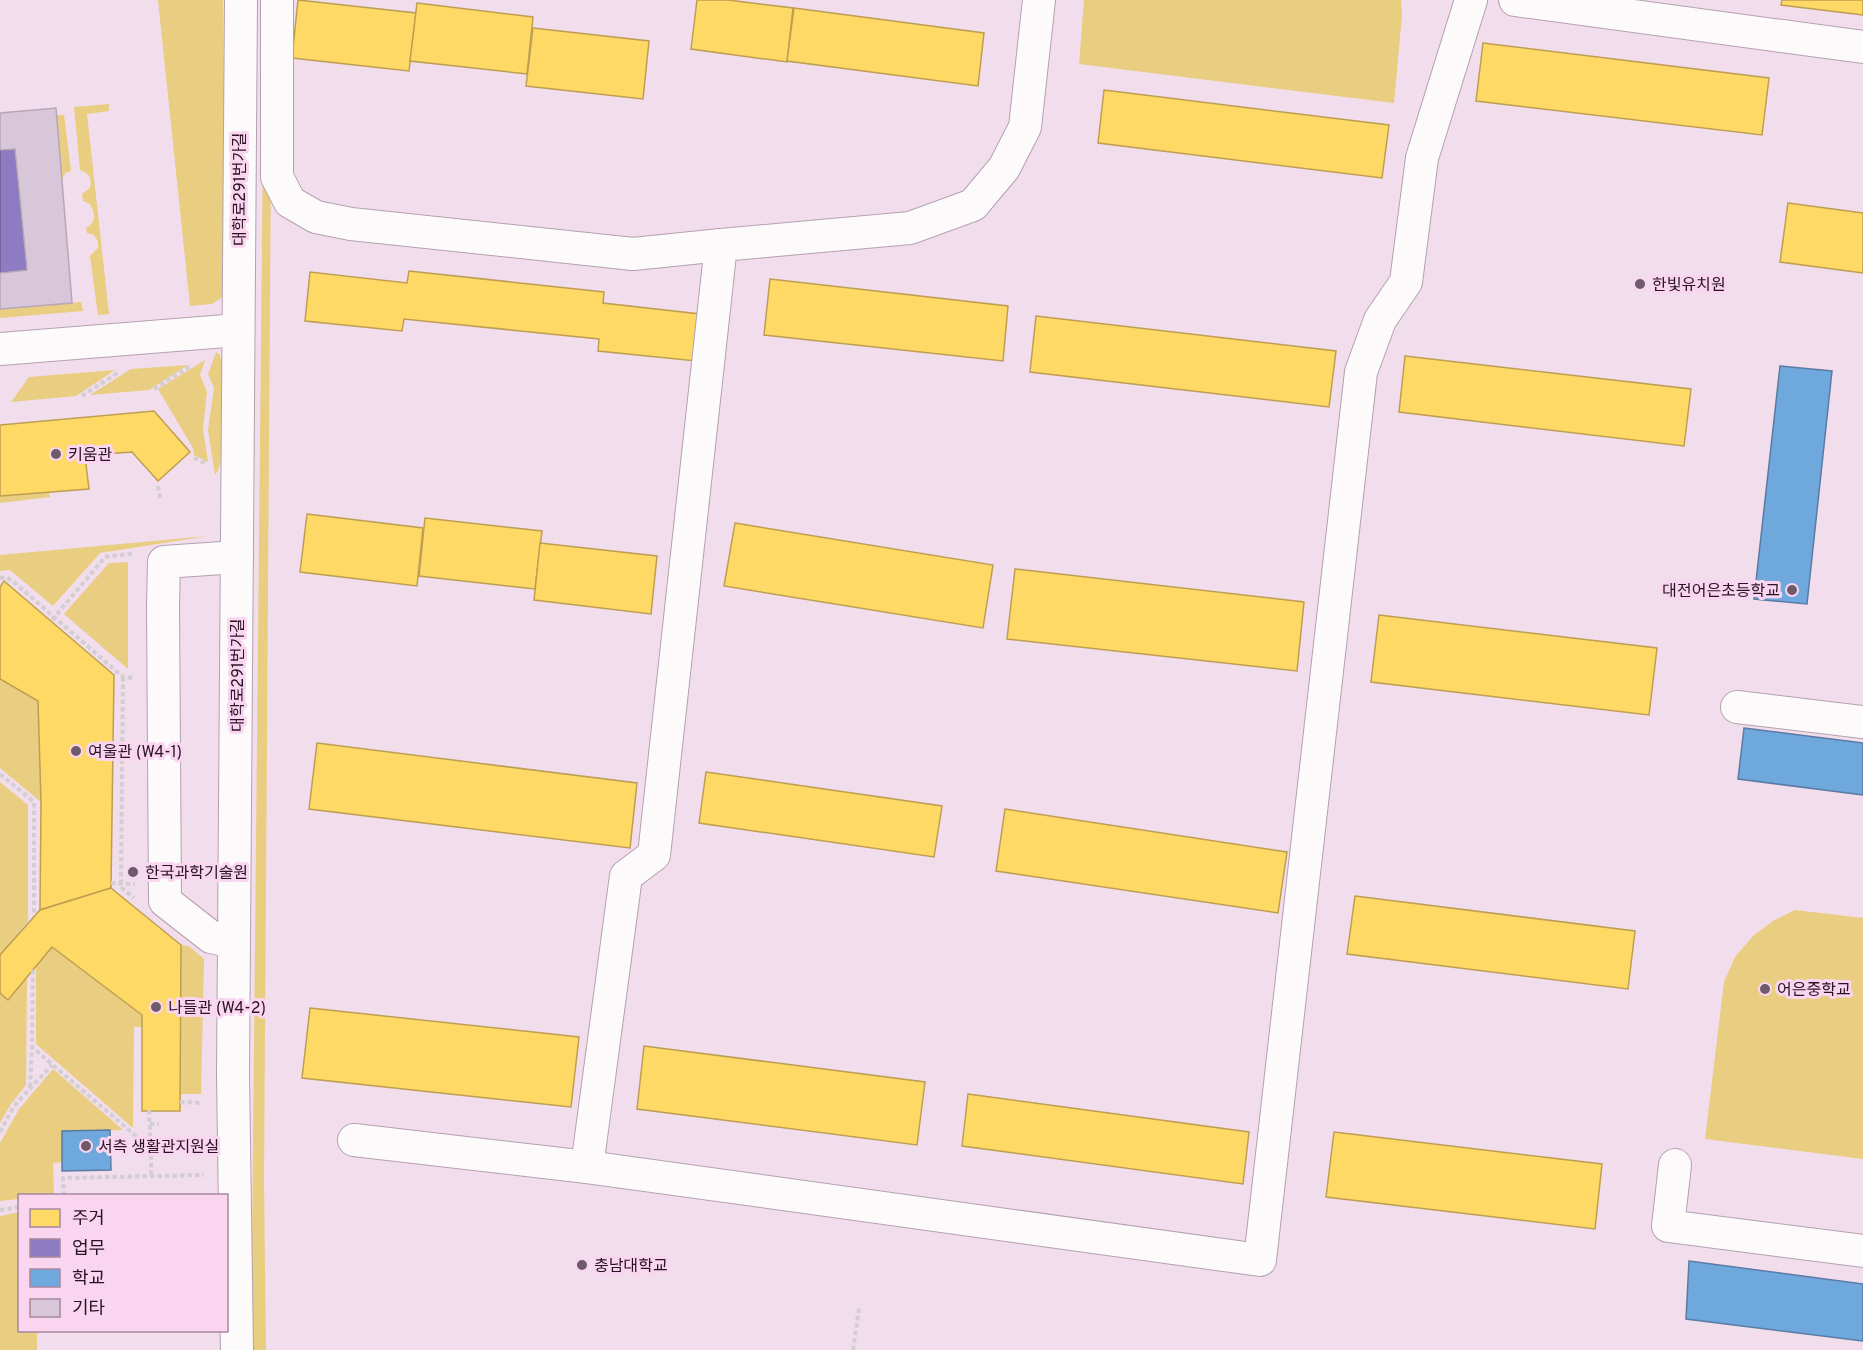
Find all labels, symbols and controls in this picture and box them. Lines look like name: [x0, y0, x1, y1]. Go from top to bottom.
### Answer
street label: 대학로291번가길: [231, 132, 251, 246]
place label: 한빛유치원: [1652, 276, 1726, 296]
marker: 한빛유치원: [1633, 277, 1647, 291]
place label: 키움관: [68, 446, 112, 466]
marker: 키움관: [49, 447, 63, 461]
place label: 대전어은초등학교: [1662, 582, 1780, 602]
marker: 대전어은초등학교: [1785, 583, 1799, 597]
street label: 대학로291번가길: [229, 618, 249, 732]
place label: 여울관 (W4-1): [88, 743, 182, 763]
marker: 여울관 (W4-1): [69, 744, 83, 758]
place label: 한국과학기술원: [145, 864, 248, 884]
marker: 한국과학기술원: [126, 865, 140, 879]
place label: 어은중학교: [1777, 981, 1851, 1001]
marker: 어은중학교: [1758, 982, 1772, 996]
place label: 나들관 (W4-2): [168, 999, 266, 1019]
marker: 나들관 (W4-2): [149, 1000, 163, 1014]
place label: 서측 생활관지원실: [98, 1138, 220, 1158]
marker: 서측 생활관지원실: [79, 1139, 93, 1153]
legend: [18, 1194, 228, 1332]
text: 주거: [72, 1208, 105, 1231]
text: 업무: [72, 1238, 105, 1261]
place label: 충남대학교: [594, 1257, 668, 1277]
marker: 충남대학교: [575, 1258, 589, 1272]
text: 학교: [72, 1268, 105, 1291]
text: 기타: [72, 1298, 106, 1321]

